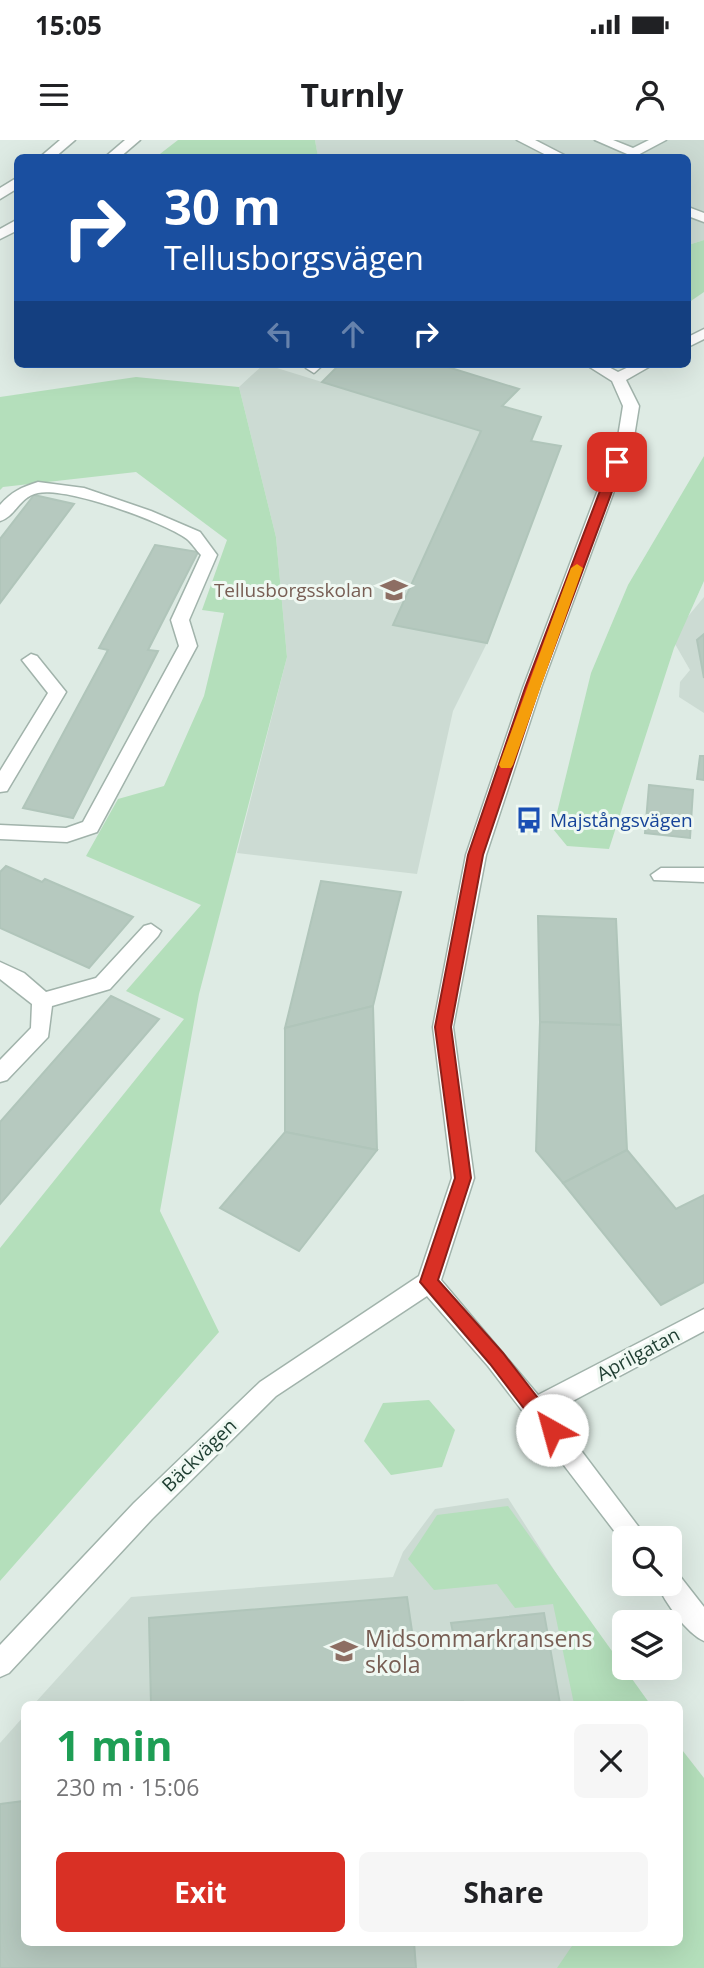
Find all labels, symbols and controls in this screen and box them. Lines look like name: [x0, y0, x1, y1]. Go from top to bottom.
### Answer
text: 15:05: [35, 7, 102, 43]
text: Turnly: [300, 73, 404, 116]
icon: menu: [35, 76, 73, 114]
icon: person: [631, 76, 669, 114]
text: 30 m: [164, 173, 281, 239]
icon: right: [49, 182, 140, 273]
text: Tellusborgsvägen: [164, 236, 424, 279]
icon: left: [261, 315, 299, 353]
icon: ahead: [334, 315, 372, 353]
icon: right: [407, 315, 445, 353]
pin: [587, 432, 647, 492]
icon: arrive: [598, 443, 636, 481]
school or university icon: Tellusborgsskolan: [379, 575, 409, 605]
place label: Tellusborgsskolan: [214, 577, 373, 603]
bus stop icon: Majstångsvägen: [514, 805, 544, 835]
place label: Majstångsvägen: [550, 807, 693, 833]
street label: Aprilgatan: [592, 1321, 684, 1387]
position arrow: [515, 1393, 589, 1467]
street label: Bäckvägen: [156, 1413, 242, 1497]
map controls: [612, 1526, 682, 1680]
button: search: [612, 1526, 682, 1596]
button: layers: [612, 1610, 682, 1680]
place label: Midsommarkransens skola: [365, 1622, 592, 1680]
school or university icon: Midsommarkransens skola: [329, 1636, 359, 1666]
text: 1 min: [56, 1716, 173, 1773]
button: close: [574, 1724, 648, 1798]
text: 230 m · 15:06: [56, 1771, 199, 1803]
button: Exit: [56, 1852, 345, 1932]
button: Share: [359, 1852, 648, 1932]

